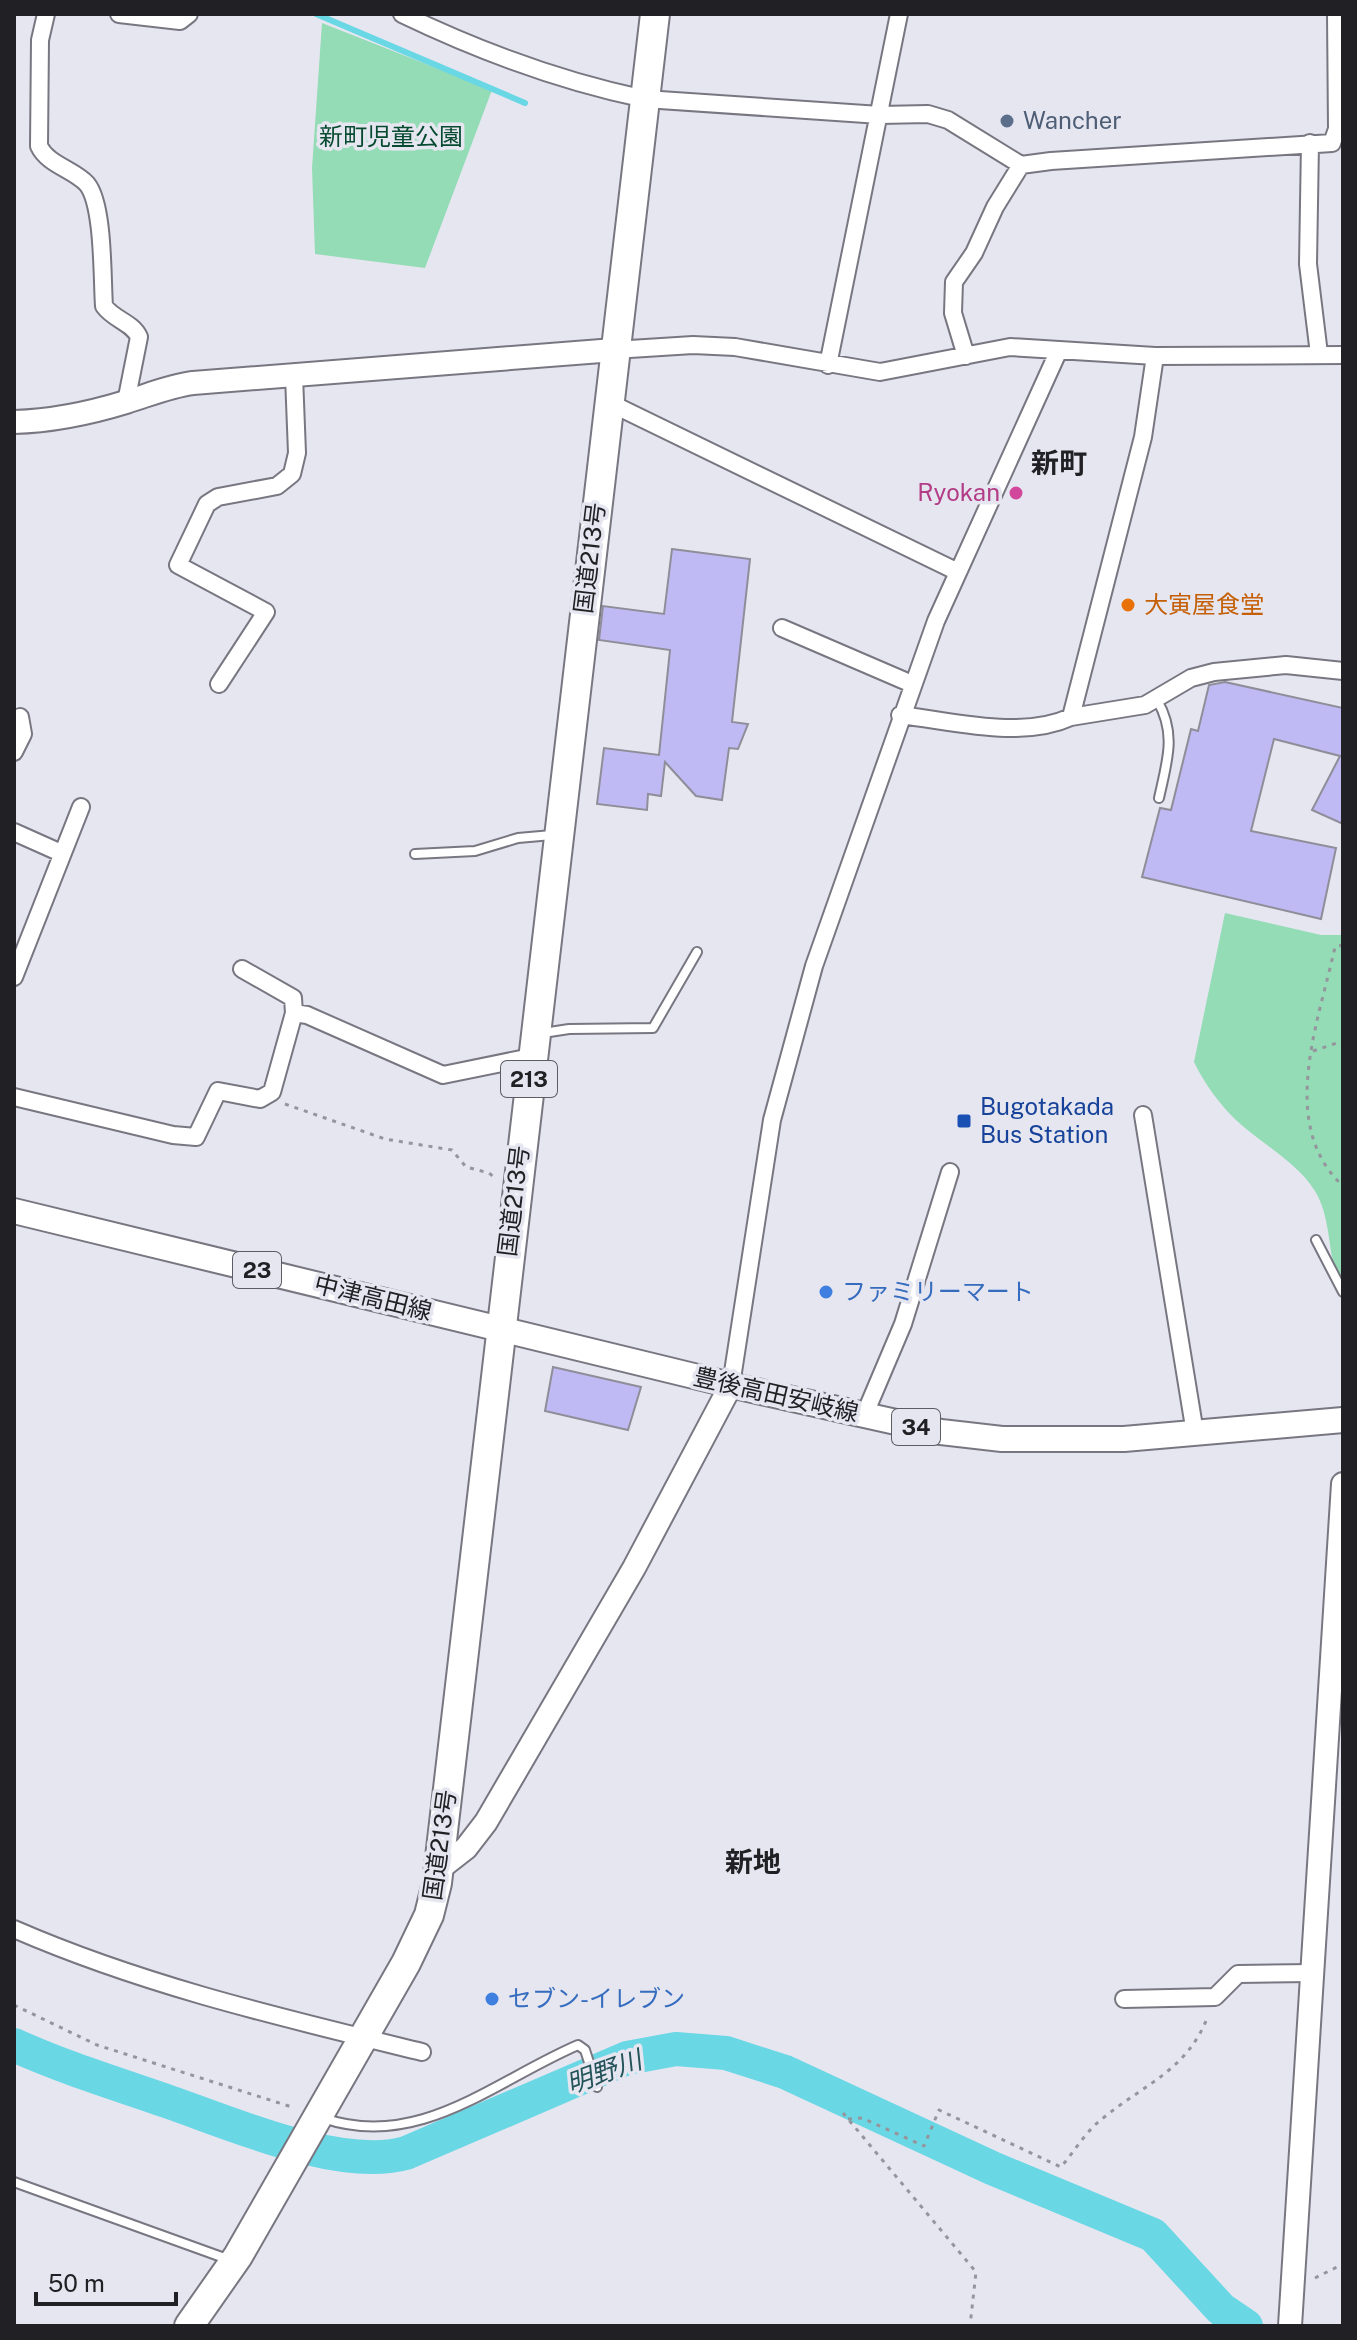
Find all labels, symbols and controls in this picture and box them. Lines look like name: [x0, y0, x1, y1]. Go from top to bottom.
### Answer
place label: Wancher: [1023, 106, 1122, 134]
marker: Wancher: [998, 112, 1016, 130]
park label: 新町児童公園: [319, 122, 463, 150]
district label: 新町: [1031, 446, 1087, 479]
place label: Ryokan: [917, 478, 1000, 506]
marker: Ryokan: [1007, 484, 1025, 502]
street label: 国道213号: [568, 501, 610, 615]
place label: 大寅屋食堂: [1144, 590, 1264, 618]
marker: 大寅屋食堂: [1119, 596, 1137, 614]
road number: 213: [501, 1061, 557, 1097]
place label: Bugotakada Bus Station: [980, 1092, 1114, 1148]
marker: Bugotakada Bus Station: [955, 1112, 973, 1130]
street label: 国道213号: [492, 1144, 534, 1258]
road number: 23: [233, 1252, 281, 1288]
street label: 中津高田線: [312, 1269, 435, 1325]
place label: ファミリーマート: [842, 1277, 1034, 1305]
marker: ファミリーマート: [817, 1283, 835, 1301]
street label: 豊後高田安岐線: [691, 1361, 861, 1427]
road number: 34: [892, 1409, 940, 1445]
street label: 国道213号: [417, 1788, 461, 1902]
district label: 新地: [725, 1845, 781, 1878]
place label: セブン-イレブン: [508, 1984, 685, 2012]
marker: セブン-イレブン: [483, 1990, 501, 2008]
water label: 明野川: [562, 2043, 649, 2099]
scale bar: [36, 2256, 176, 2306]
text: 50 m: [48, 2269, 105, 2297]

